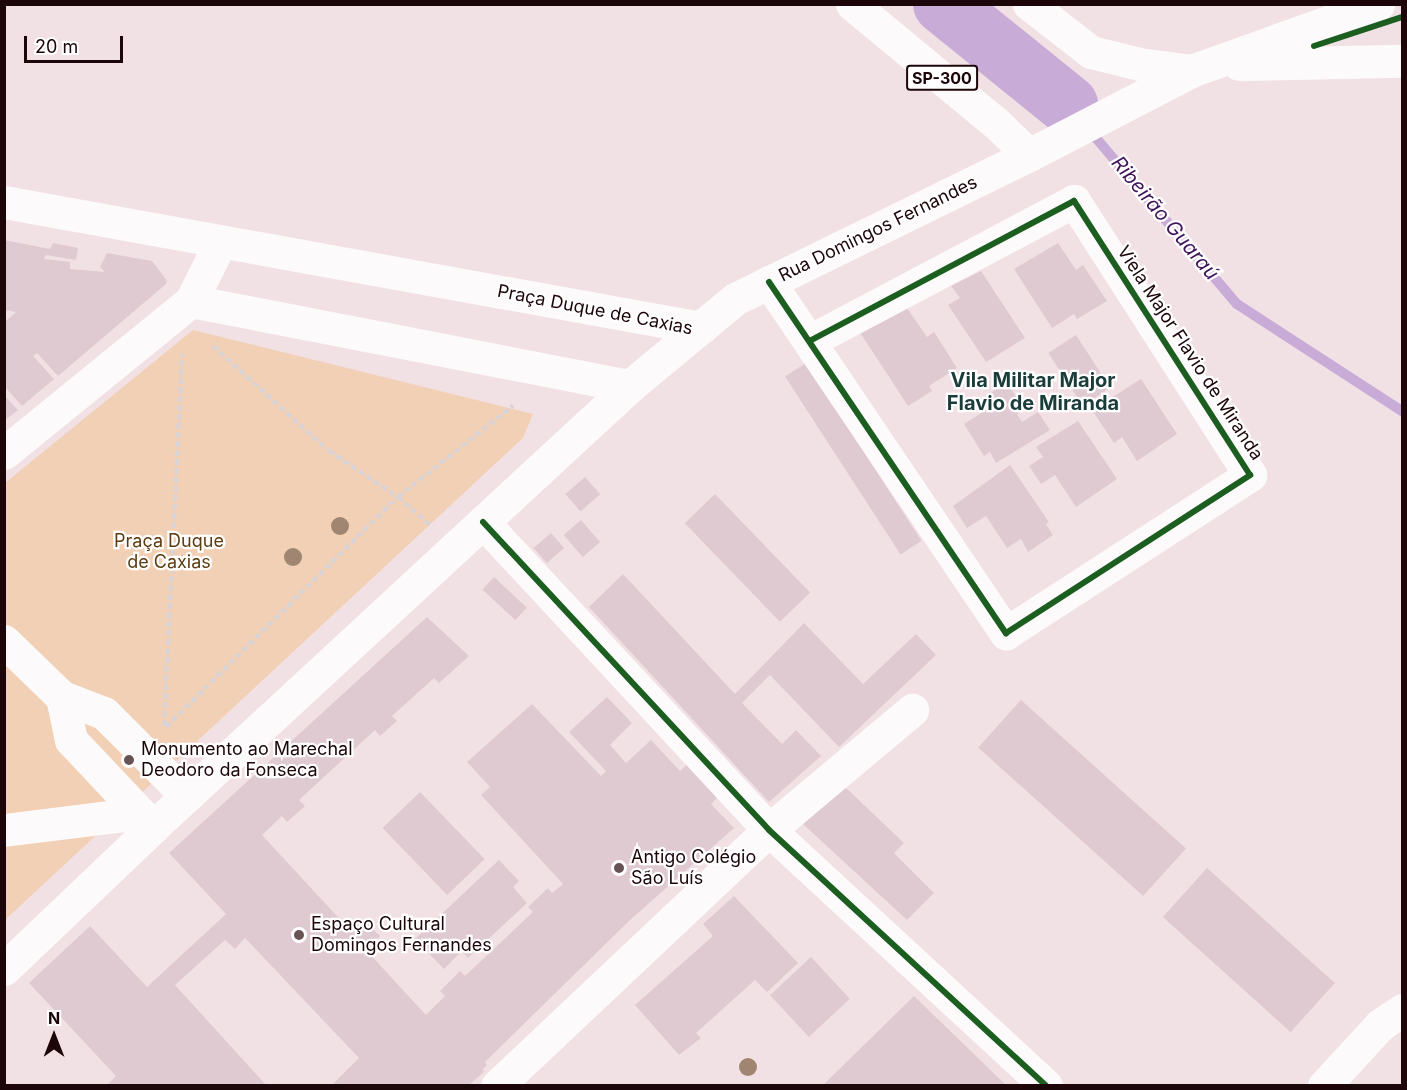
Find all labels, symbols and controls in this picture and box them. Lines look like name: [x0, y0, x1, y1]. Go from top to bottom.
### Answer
scale bar: [27, 24, 126, 62]
text: 20 m: [35, 36, 78, 57]
road number: SP-300: [906, 65, 978, 91]
water label: Ribeirão Guaraú: [1106, 151, 1224, 285]
street label: Rua Domingos Fernandes: [775, 171, 981, 287]
street label: Viela Major Flavio de Miranda: [1113, 242, 1267, 464]
street label: Praça Duque de Caxias: [496, 280, 694, 340]
district label: Vila Militar Major Flavio de Miranda: [947, 368, 1119, 415]
park label: Praça Duque de Caxias: [114, 531, 224, 574]
place label: Monumento ao Marechal Deodoro da Fonseca: [141, 739, 352, 782]
marker: Monumento ao Marechal Deodoro da Fonseca: [122, 753, 136, 767]
place label: Antigo Colégio São Luís: [631, 847, 756, 890]
marker: Antigo Colégio São Luís: [612, 861, 626, 875]
place label: Espaço Cultural Domingos Fernandes: [311, 914, 492, 956]
marker: Espaço Cultural Domingos Fernandes: [292, 928, 306, 942]
north arrow: [24, 1006, 84, 1066]
text: N: [48, 1008, 60, 1028]

